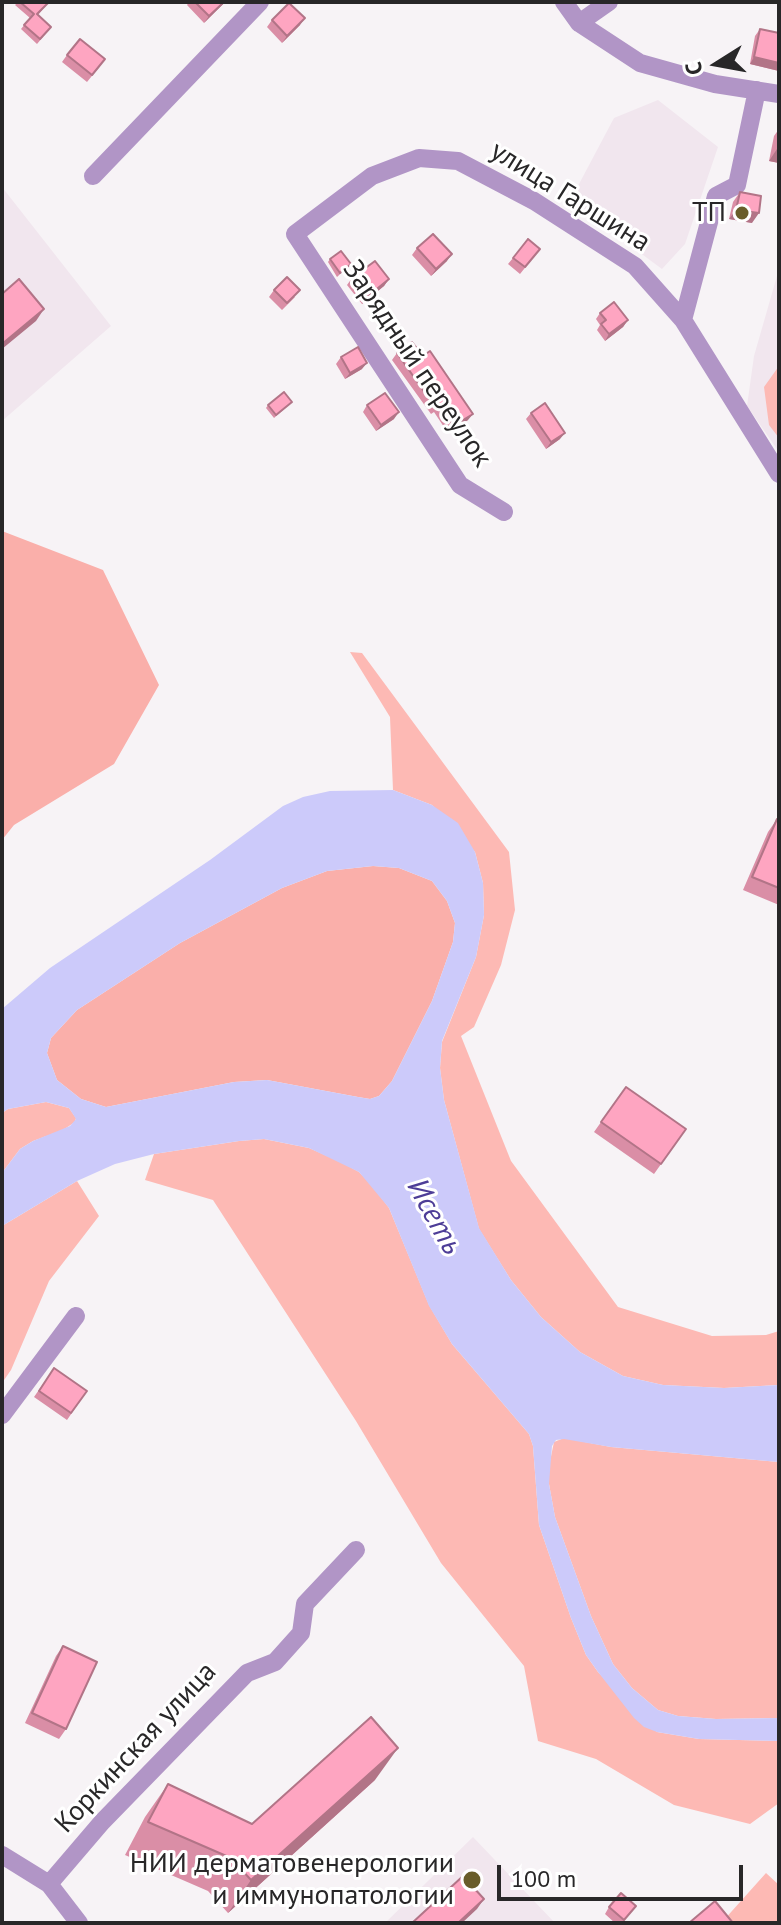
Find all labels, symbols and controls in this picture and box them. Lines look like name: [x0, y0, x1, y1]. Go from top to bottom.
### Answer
north arrow: [677, 24, 757, 104]
text: С: [679, 60, 708, 77]
street label: улица Гаршина: [484, 135, 656, 259]
place label: ТП: [692, 196, 726, 230]
marker: ТП: [733, 204, 751, 222]
street label: Зарядный переулок: [335, 254, 499, 474]
water label: Исеть: [399, 1173, 469, 1261]
street label: Коркинская улица: [48, 1656, 224, 1840]
place label: НИИ дерматовенерологии и иммунопатологии: [130, 1847, 454, 1913]
scale bar: [501, 1849, 747, 1899]
text: 100 m: [511, 1863, 576, 1894]
marker: НИИ дерматовенерологии и иммунопатологии: [461, 1869, 483, 1891]

